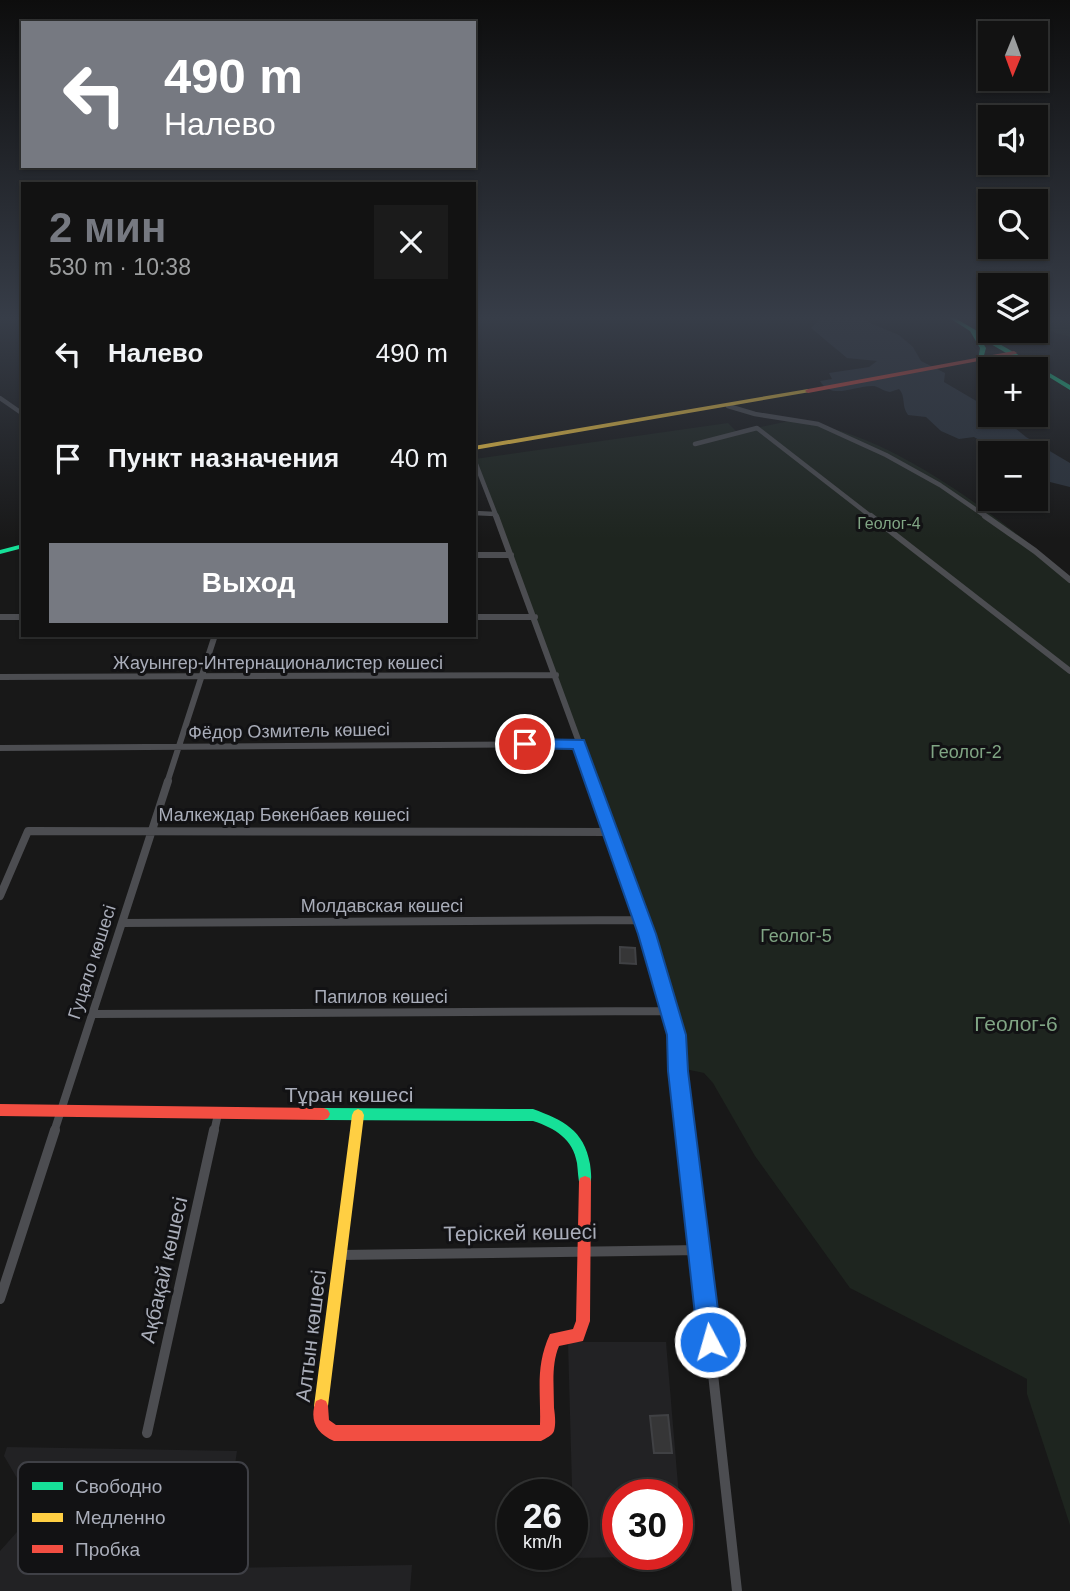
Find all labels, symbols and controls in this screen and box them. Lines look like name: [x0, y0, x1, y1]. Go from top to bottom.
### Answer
north arrow: [978, 21, 1048, 91]
map controls: [978, 21, 1048, 511]
icon: left: [49, 49, 140, 140]
text: 490 m: [164, 49, 303, 103]
button: sound: [978, 105, 1048, 175]
text: Налево: [164, 106, 276, 142]
button: search: [978, 189, 1048, 259]
text: 2 мин: [49, 204, 166, 251]
button: close: [374, 205, 448, 279]
text: 530 m · 10:38: [49, 254, 191, 280]
button: layers: [978, 273, 1048, 343]
icon: left: [49, 335, 87, 373]
text: Налево: [108, 338, 203, 368]
text: 490 m: [376, 338, 448, 368]
button: +: [978, 357, 1048, 427]
icon: arrive: [49, 440, 87, 478]
button: −: [978, 441, 1048, 511]
text: Пункт назначения: [108, 443, 339, 473]
text: 40 m: [390, 443, 448, 473]
park label: Геолог-4: [857, 515, 921, 532]
button: Выход: [49, 543, 448, 623]
street label: Жауынгер-Интернационалистер көшесі: [113, 653, 443, 673]
pin: [495, 714, 555, 774]
street label: Фёдор Озмитель көшесі: [188, 719, 390, 743]
icon: arrive: [506, 725, 544, 763]
park label: Геолог-2: [930, 742, 1002, 762]
street label: Малкеждар Бөкенбаев көшесі: [159, 805, 409, 825]
street label: Молдавская көшесі: [301, 896, 463, 916]
street label: Гуцало көшесі: [64, 902, 120, 1022]
park label: Геолог-5: [760, 926, 832, 946]
street label: Папилов көшесі: [314, 987, 448, 1007]
park label: Геолог-6: [974, 1012, 1058, 1035]
street label: Тұран көшесі: [285, 1083, 413, 1106]
street label: Ақбақай көшесі: [136, 1195, 192, 1345]
street label: Теріскей көшесі: [443, 1220, 597, 1245]
street label: Алтын көшесі: [291, 1269, 330, 1403]
position arrow: [673, 1305, 747, 1379]
legend: [18, 1462, 248, 1574]
text: Свободно: [75, 1476, 162, 1497]
speed limit sign: 30: [602, 1479, 693, 1570]
text: 26: [523, 1496, 562, 1535]
text: Медленно: [75, 1507, 165, 1528]
text: km/h: [523, 1532, 562, 1552]
text: Пробка: [75, 1539, 140, 1560]

